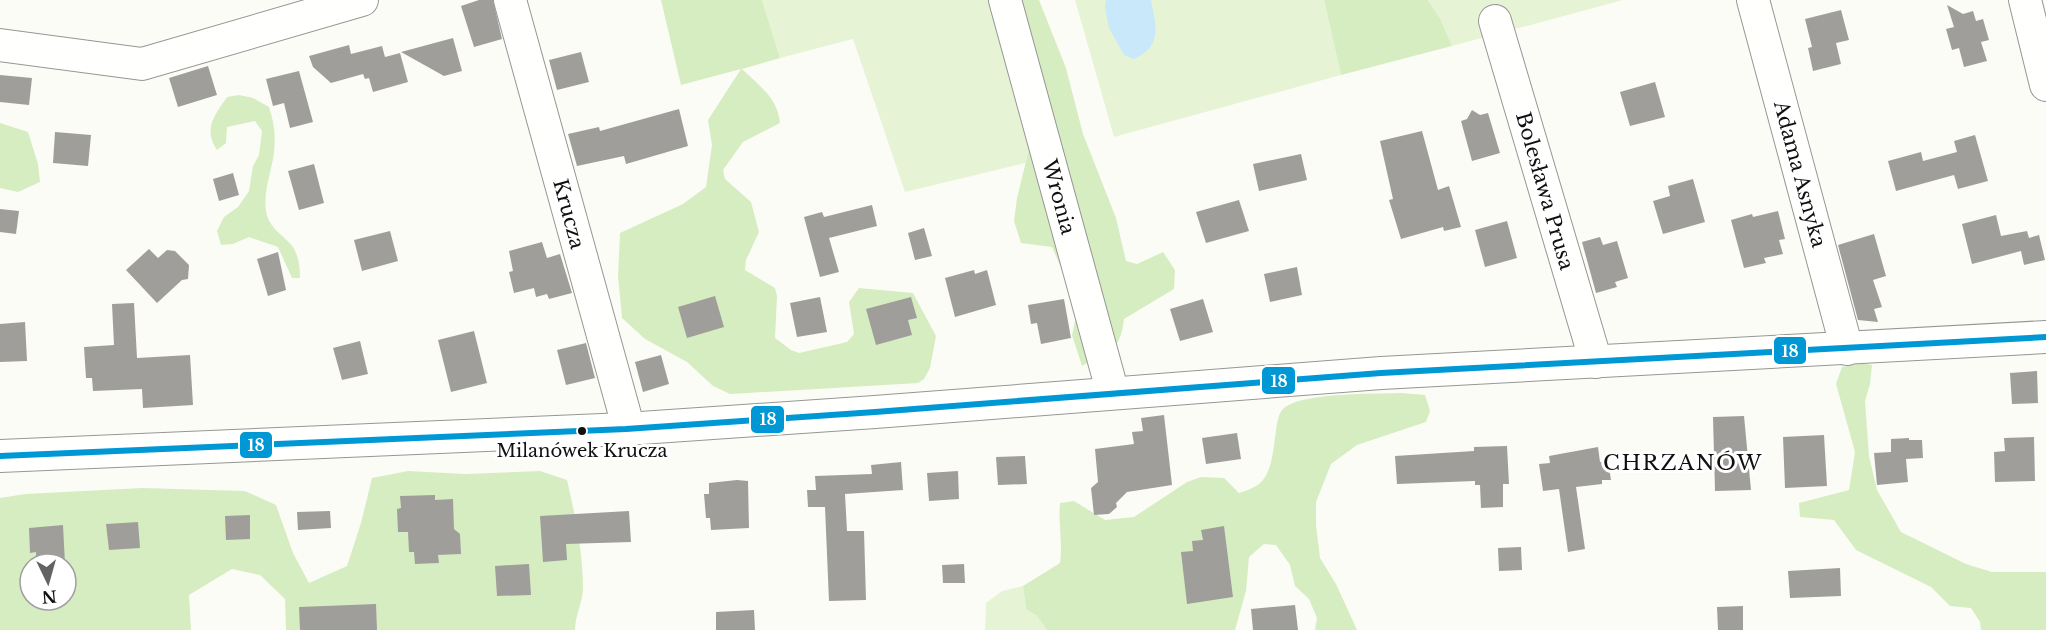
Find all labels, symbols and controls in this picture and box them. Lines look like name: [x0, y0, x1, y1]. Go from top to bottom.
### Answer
street label: Adama Asnyka: [1769, 97, 1831, 251]
street label: Bolesława Prusa: [1511, 109, 1579, 274]
street label: Wronia: [1037, 156, 1081, 238]
street label: Krucza: [548, 176, 590, 253]
line badge: 18: [1773, 336, 1807, 365]
text: 18: [1781, 341, 1799, 361]
line badge: 18: [1261, 366, 1296, 395]
text: 18: [1270, 371, 1288, 391]
line badge: 18: [750, 405, 785, 434]
text: 18: [759, 409, 777, 429]
marker: Milanówek Krucza: [576, 425, 588, 437]
line badge: 18: [239, 431, 273, 459]
text: 18: [247, 435, 265, 455]
place label: Milanówek Krucza: [496, 440, 668, 462]
district label: CHRZANÓW: [1603, 450, 1763, 476]
north arrow: [18, 552, 78, 612]
text: N: [41, 586, 58, 608]

